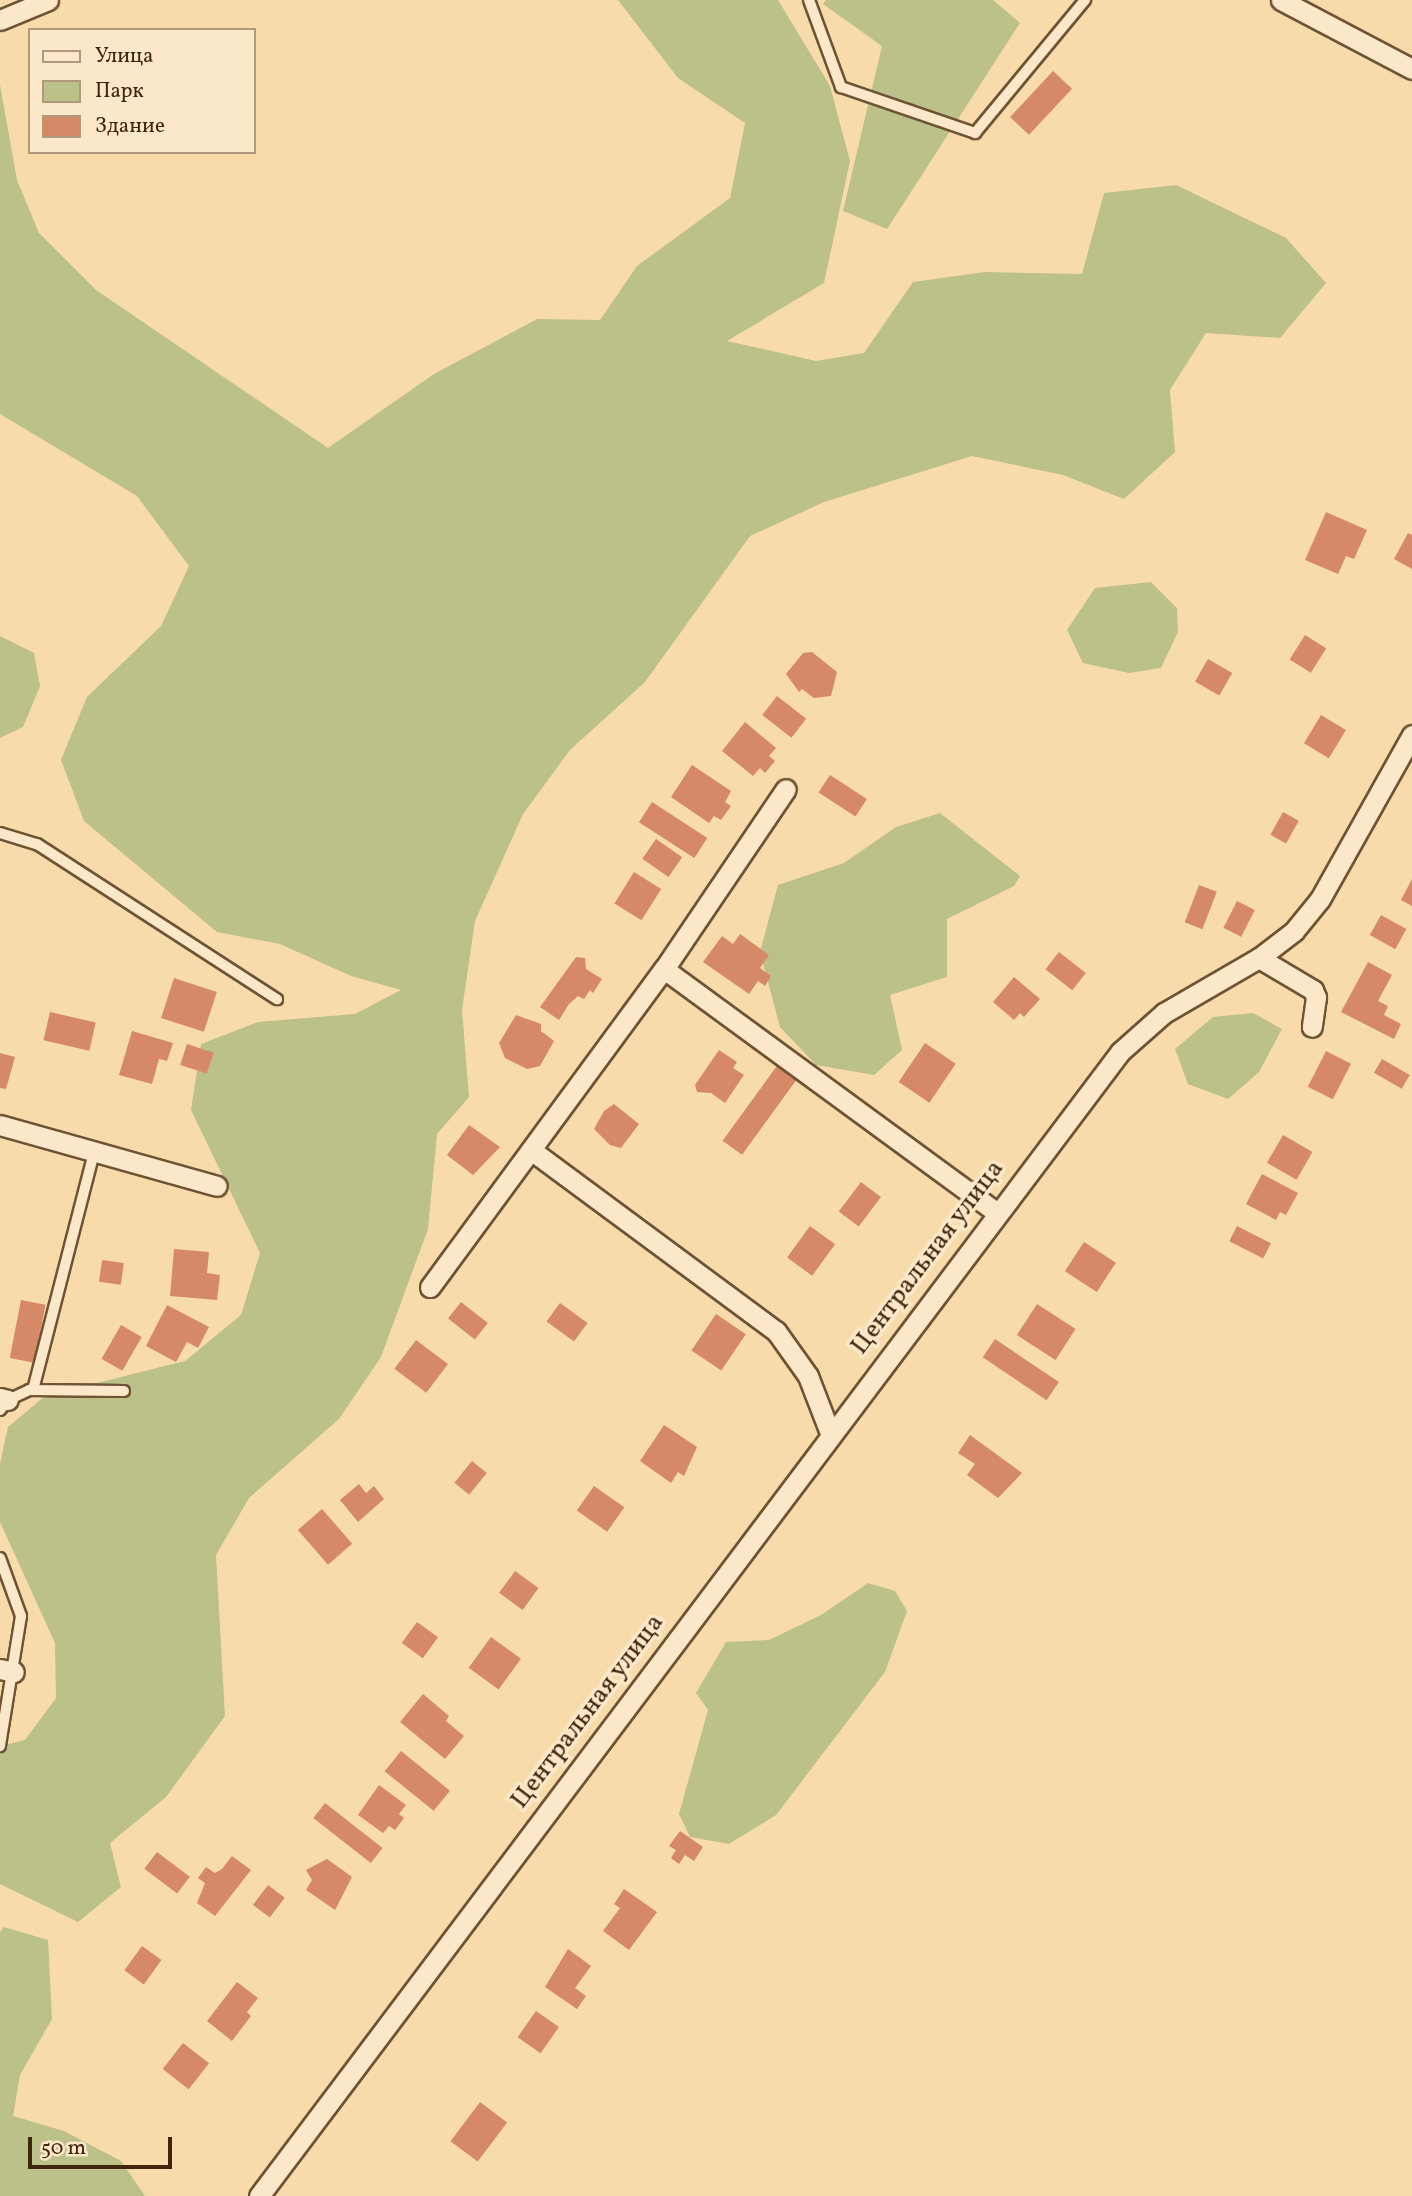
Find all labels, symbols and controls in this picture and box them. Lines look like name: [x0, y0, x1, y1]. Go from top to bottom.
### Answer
legend: [28, 28, 256, 154]
text: Улица: [95, 42, 153, 71]
text: Парк: [95, 77, 144, 106]
text: Здание: [95, 112, 165, 141]
street label: Центральная улица: [844, 1154, 1012, 1362]
street label: Центральная улица: [504, 1608, 672, 1816]
scale bar: [32, 2122, 175, 2166]
text: 50 m: [41, 2134, 86, 2163]

